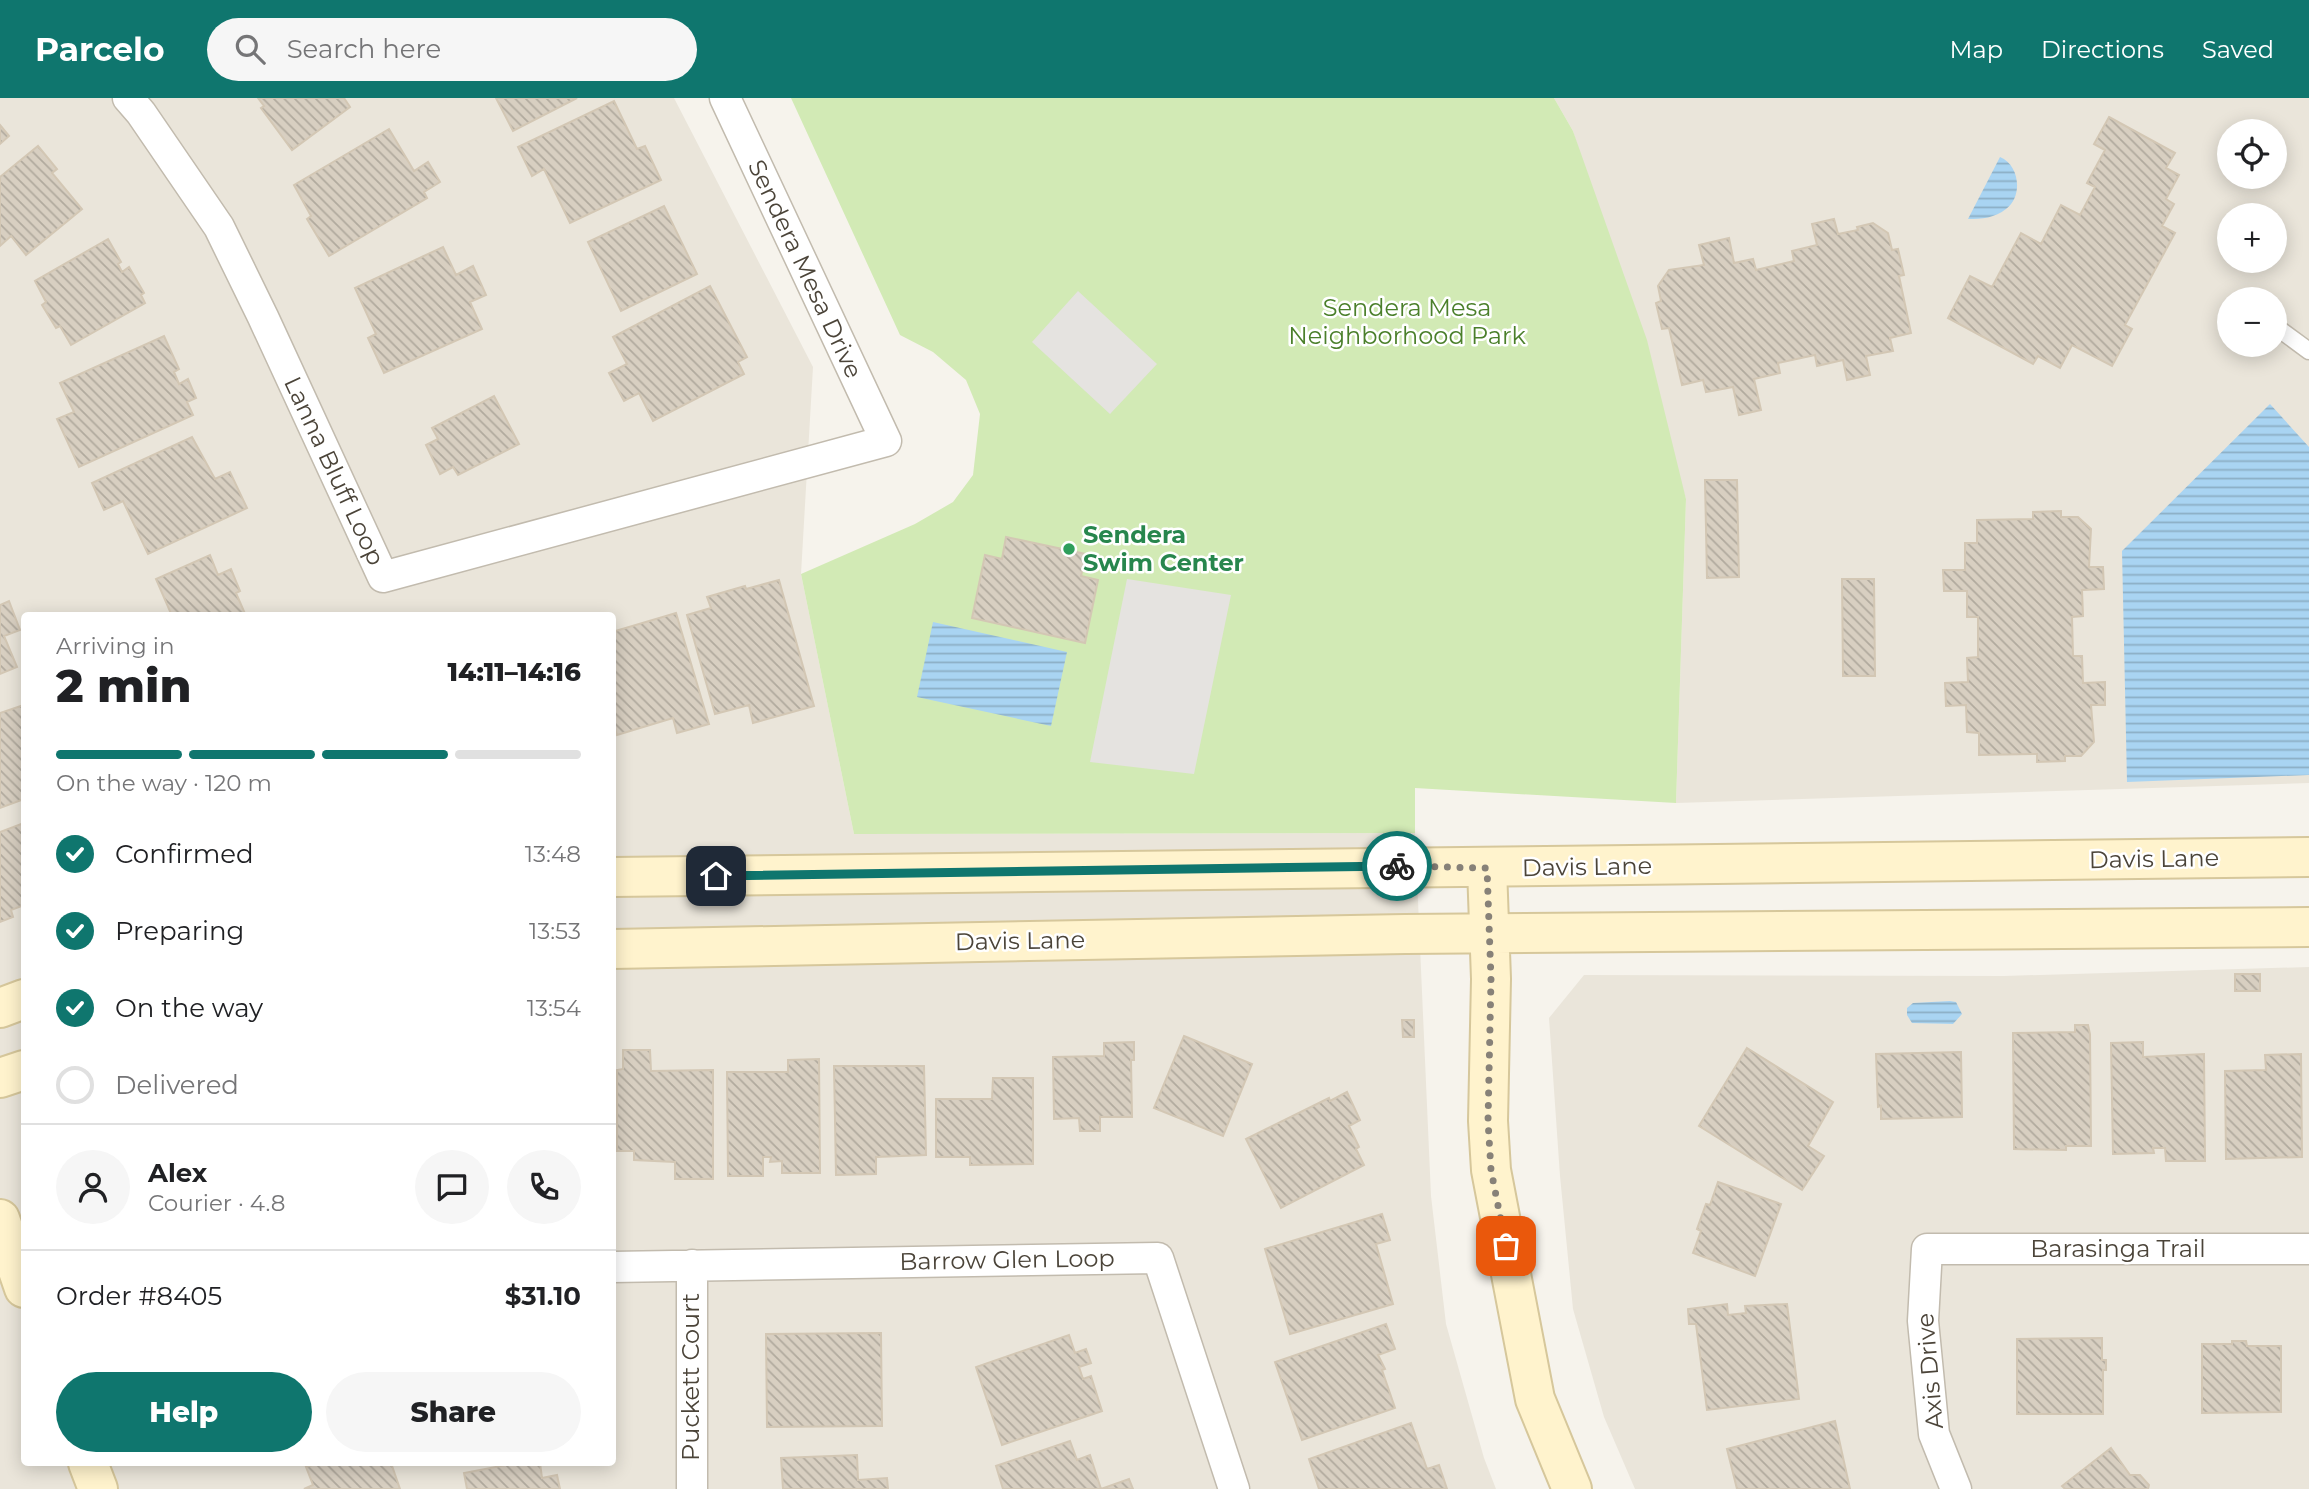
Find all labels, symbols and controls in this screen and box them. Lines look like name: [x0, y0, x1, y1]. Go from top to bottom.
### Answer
search box: [207, 18, 697, 81]
text: Parcelo: [35, 29, 165, 69]
icon: search: [231, 30, 269, 68]
text: Search here: [287, 33, 441, 65]
text: Map: [1950, 35, 2003, 64]
text: Directions: [2041, 35, 2164, 64]
text: Saved: [2202, 35, 2274, 64]
map controls: [2217, 119, 2287, 357]
button: locate: [2217, 119, 2287, 189]
street label: Sendera Mesa Drive: [742, 155, 869, 383]
button: +: [2217, 203, 2287, 273]
button: −: [2217, 287, 2287, 357]
park label: Sendera Mesa Neighborhood Park: [1288, 293, 1526, 350]
street label: Lanna Bluff Loop: [278, 372, 391, 570]
place label: Sendera Swim Center: [1083, 520, 1244, 577]
marker: Sendera Swim Center: [1061, 541, 1077, 557]
text: Arriving in: [56, 632, 175, 660]
text: 14:11–14:16: [447, 656, 581, 688]
text: 2 min: [56, 657, 191, 714]
text: On the way · 120 m: [56, 769, 272, 797]
courier: [1362, 831, 1432, 901]
icon: check: [56, 835, 94, 873]
text: Confirmed: [115, 838, 254, 870]
text: 13:48: [525, 840, 581, 868]
street label: Davis Lane: [2089, 843, 2219, 874]
pin: [686, 846, 746, 906]
icon: bike: [1378, 847, 1416, 885]
street label: Davis Lane: [1522, 851, 1652, 882]
icon: home: [697, 857, 735, 895]
icon: check: [56, 912, 94, 950]
text: Preparing: [115, 915, 244, 947]
text: 13:53: [529, 917, 581, 945]
street label: Davis Lane: [955, 925, 1085, 956]
icon: check: [56, 989, 94, 1027]
text: On the way: [115, 992, 263, 1024]
text: 13:54: [527, 994, 581, 1022]
text: Delivered: [115, 1069, 239, 1101]
button: person: [56, 1150, 130, 1224]
button: chat: [415, 1150, 489, 1224]
button: phone: [507, 1150, 581, 1224]
text: Alex: [148, 1157, 207, 1189]
text: Courier · 4.8: [148, 1189, 285, 1217]
pin: [1476, 1216, 1536, 1276]
icon: bag: [1487, 1227, 1525, 1265]
street label: Barasinga Trail: [2030, 1234, 2206, 1263]
street label: Barrow Glen Loop: [899, 1243, 1115, 1276]
text: Order #8405: [56, 1280, 222, 1312]
text: $31.10: [505, 1280, 581, 1312]
street label: Puckett Court: [676, 1293, 705, 1461]
street label: Axis Drive: [1910, 1312, 1949, 1430]
button: Help: [56, 1372, 312, 1452]
button: Share: [326, 1372, 581, 1452]

